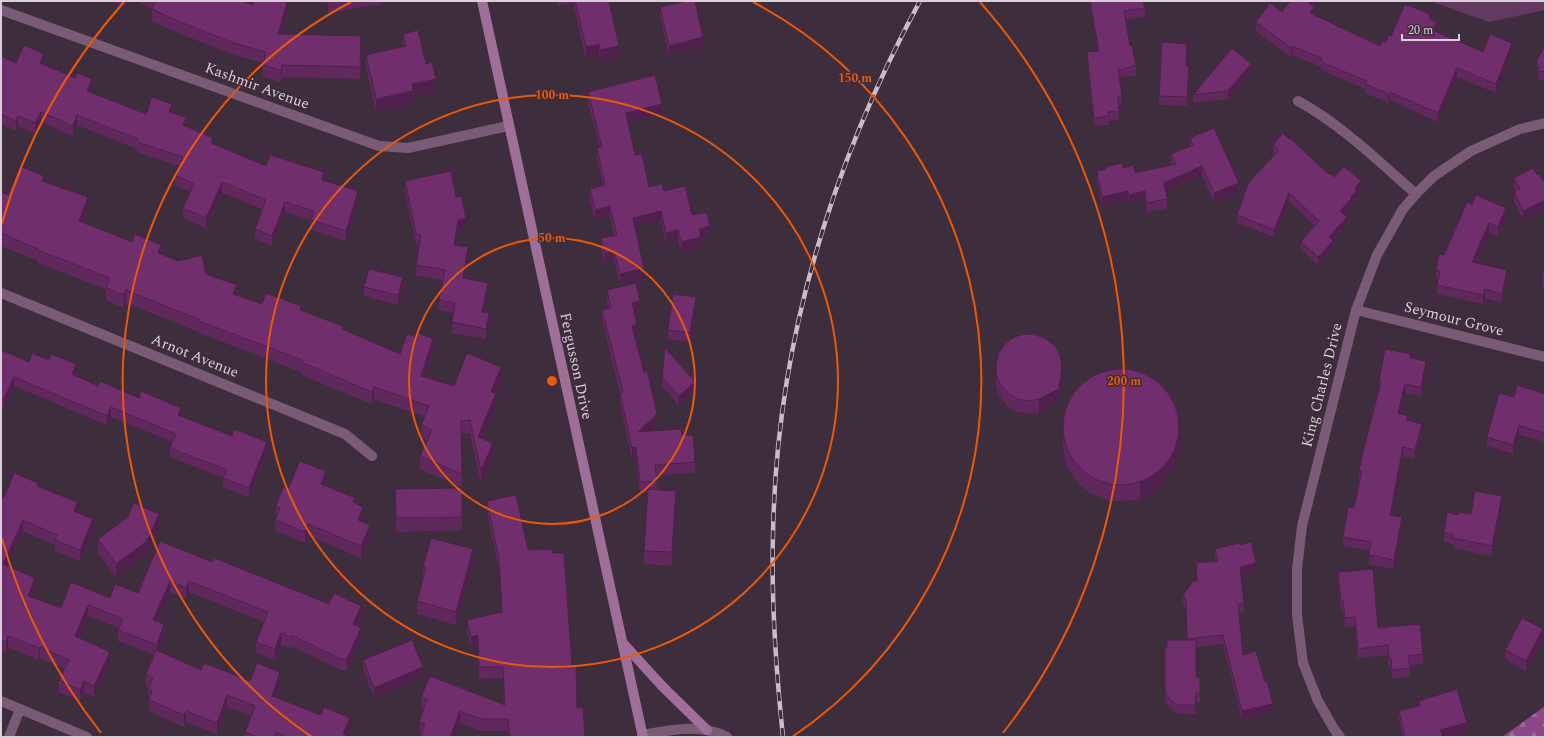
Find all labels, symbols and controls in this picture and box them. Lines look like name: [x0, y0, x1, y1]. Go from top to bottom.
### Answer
scale bar: [1402, 16, 1459, 42]
text: 20 m: [1408, 21, 1433, 40]
street label: Kashmir Avenue: [201, 56, 313, 116]
text: 150 m: [838, 69, 872, 88]
text: 100 m: [535, 86, 569, 105]
text: 50 m: [538, 229, 566, 248]
street label: Seymour Grove: [1402, 296, 1506, 342]
street label: Fergusson Drive: [553, 310, 599, 422]
street label: King Charles Drive: [1295, 320, 1349, 450]
street label: Arnot Avenue: [148, 328, 242, 384]
text: 200 m: [1107, 372, 1141, 391]
centre of rings: [545, 374, 559, 388]

